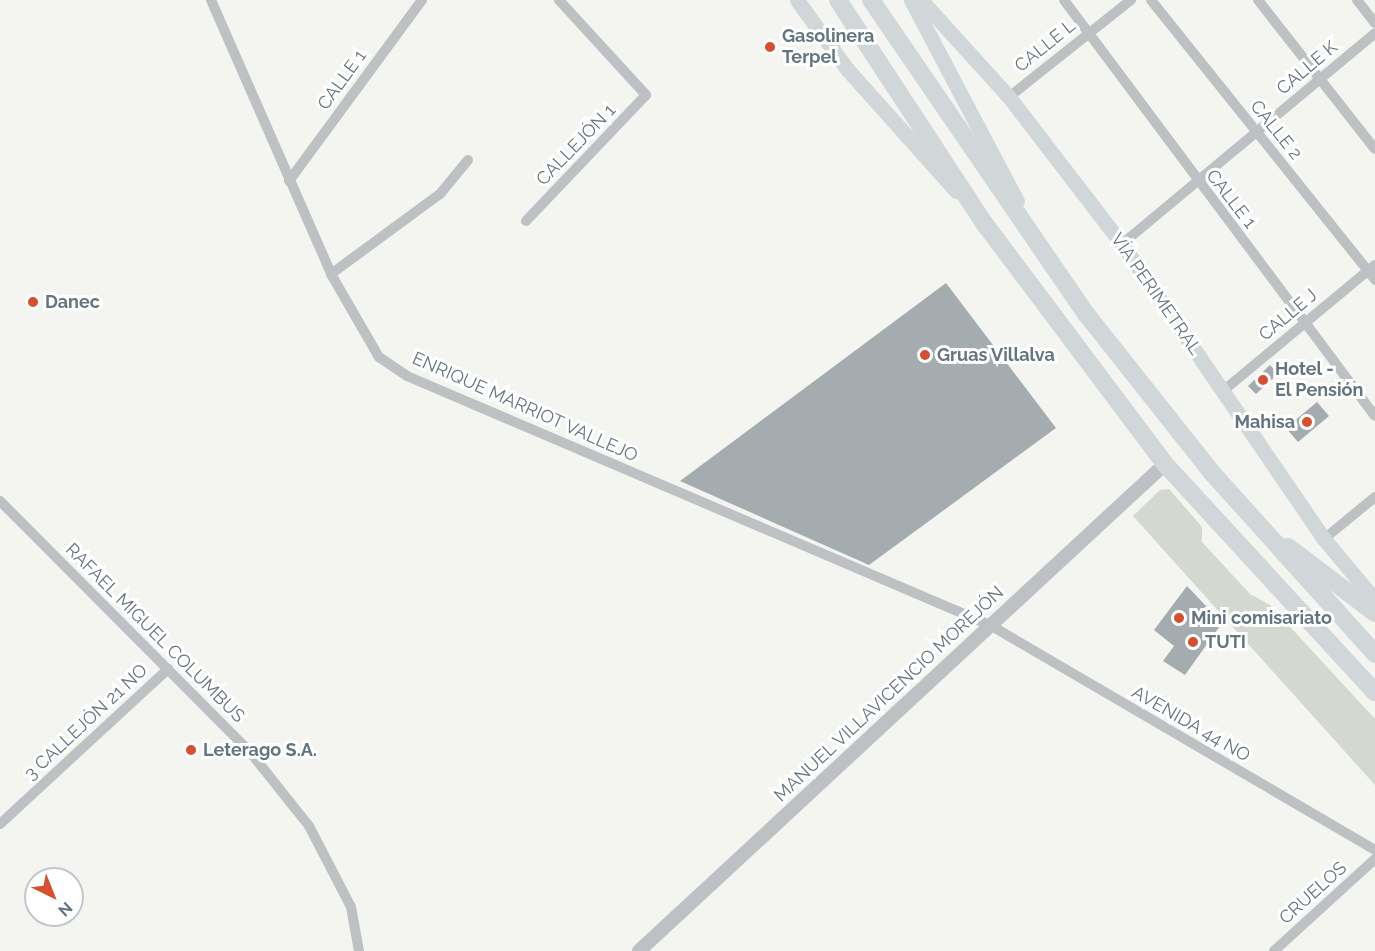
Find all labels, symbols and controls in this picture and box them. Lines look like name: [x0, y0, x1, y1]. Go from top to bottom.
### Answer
street label: CALLE L: [1010, 15, 1080, 77]
place label: Gasolinera Terpel: [782, 26, 874, 68]
street label: CALLE K: [1272, 36, 1342, 100]
marker: Gasolinera Terpel: [763, 40, 777, 54]
street label: CALLE 1: [313, 46, 371, 114]
street label: CALLE 2: [1246, 96, 1306, 164]
street label: CALLEJÓN 1: [532, 100, 620, 190]
street label: CALLE 1: [1201, 165, 1261, 233]
street label: VÍA PERIMETRAL: [1106, 229, 1206, 359]
street label: CALLE J: [1254, 284, 1322, 346]
place label: Danec: [45, 291, 100, 313]
marker: Danec: [26, 295, 40, 309]
place label: Gruas Villalva: [937, 344, 1055, 366]
street label: ENRIQUE MARRIOT VALLEJO: [408, 347, 642, 467]
marker: Gruas Villalva: [918, 348, 932, 362]
place label: Hotel - El Pensión: [1275, 359, 1364, 401]
marker: Hotel - El Pensión: [1256, 373, 1270, 387]
place label: Mahisa: [1235, 411, 1295, 433]
marker: Mahisa: [1300, 415, 1314, 429]
street label: RAFAEL MIGUEL COLUMBUS: [60, 538, 250, 728]
street label: MANUEL VILLAVICENCIO MOREJÓN: [769, 581, 1009, 807]
place label: Mini comisariato: [1191, 607, 1332, 629]
marker: Mini comisariato: [1172, 611, 1186, 625]
place label: TUTI: [1205, 631, 1246, 653]
marker: TUTI: [1186, 635, 1200, 649]
street label: 3 CALLEJÓN 21 NO: [20, 659, 152, 785]
street label: AVENIDA 44 NO: [1128, 681, 1254, 767]
place label: Leterago S.A.: [203, 739, 317, 761]
marker: Leterago S.A.: [184, 743, 198, 757]
street label: CRUELOS: [1275, 857, 1351, 929]
north arrow: [24, 867, 84, 927]
text: N: [54, 898, 76, 920]

